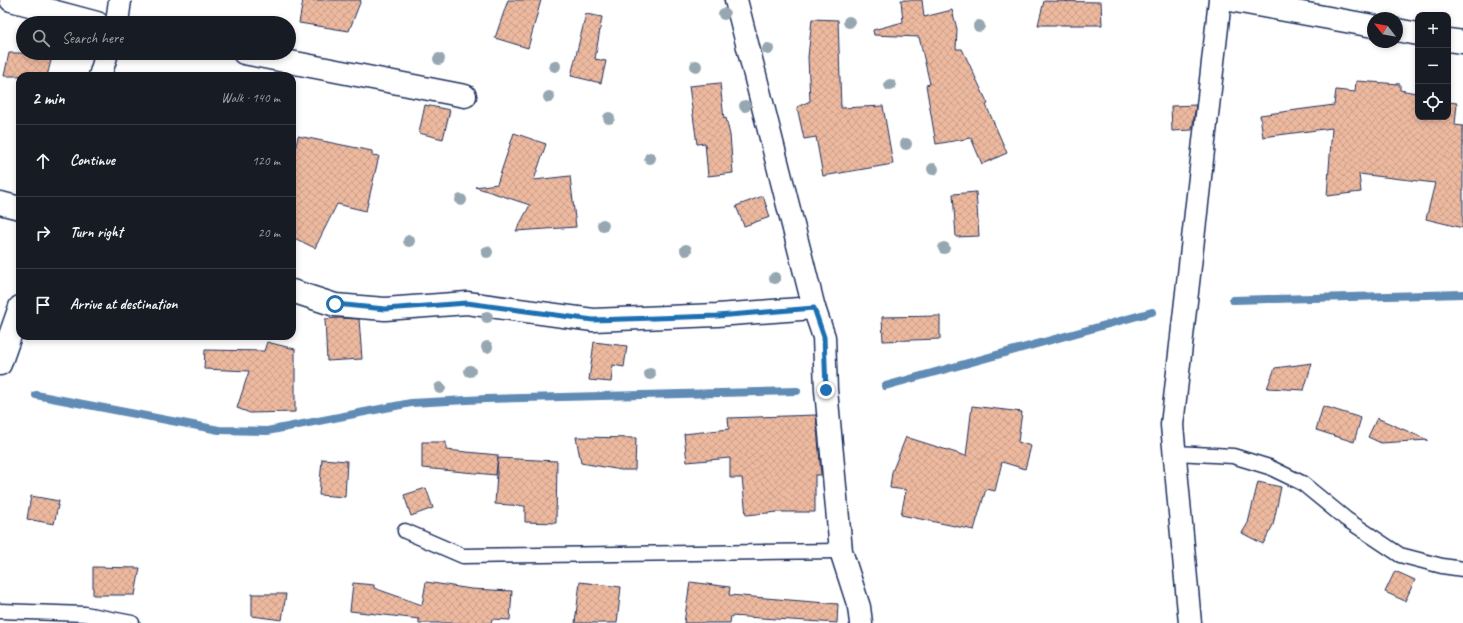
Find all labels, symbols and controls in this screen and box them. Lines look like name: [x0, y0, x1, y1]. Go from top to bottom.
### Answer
north arrow: [1367, 12, 1403, 48]
map controls: [1415, 12, 1451, 120]
button: +: [1415, 12, 1451, 48]
search box: [16, 16, 296, 60]
icon: search: [30, 27, 52, 49]
text: Search here: [62, 29, 123, 48]
button: −: [1415, 48, 1451, 84]
button: locate: [1415, 84, 1451, 120]
text: 2 min: [32, 88, 65, 109]
text: Walk · 140 m: [221, 90, 280, 106]
icon: ahead: [32, 150, 54, 172]
text: Continue: [70, 151, 115, 170]
text: 120 m: [252, 153, 280, 169]
icon: right: [32, 222, 54, 244]
text: Turn right: [70, 223, 123, 242]
text: 20 m: [258, 225, 280, 241]
icon: arrive: [32, 294, 54, 316]
text: Arrive at destination: [70, 295, 177, 314]
route start: [326, 295, 344, 313]
route end: [817, 381, 835, 399]

